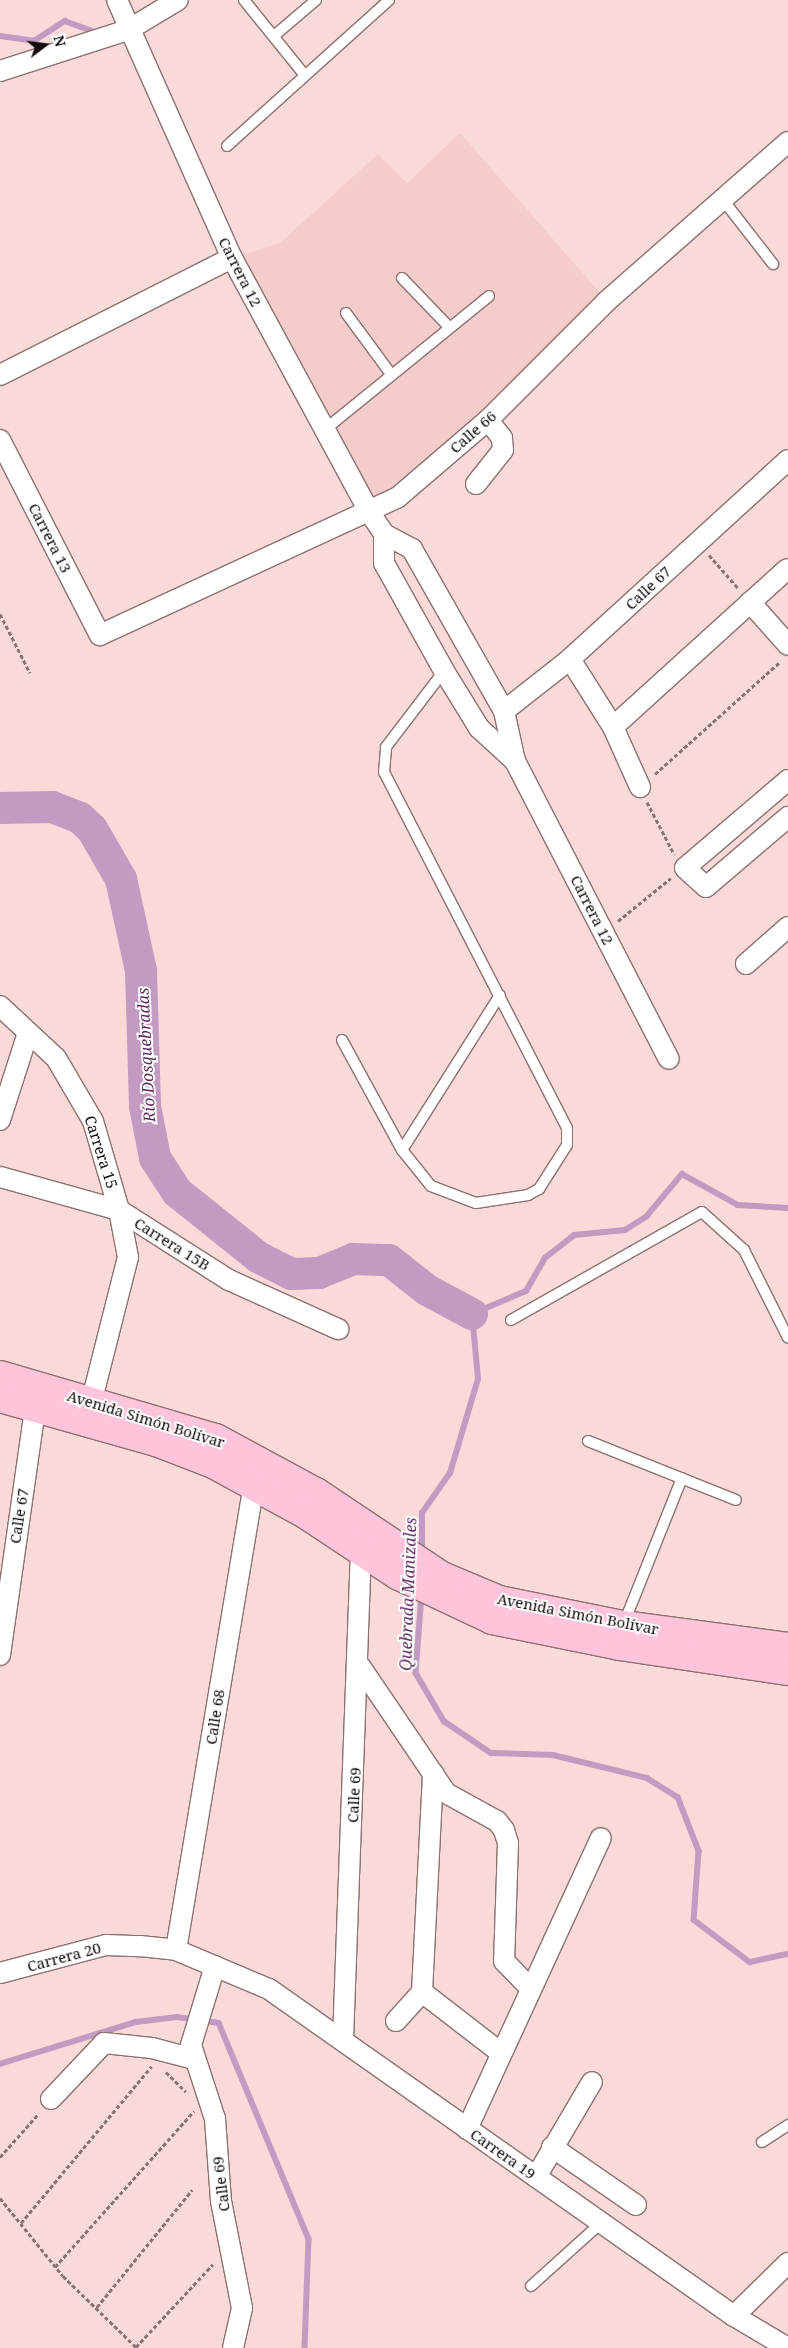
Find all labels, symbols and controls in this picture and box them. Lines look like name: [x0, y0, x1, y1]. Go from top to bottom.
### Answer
north arrow: [20, 20, 70, 70]
text: N: [49, 33, 71, 49]
street label: Carrera 12: [215, 234, 265, 310]
street label: Calle 66: [446, 407, 500, 457]
street label: Carrera 13: [25, 500, 75, 576]
street label: Calle 67: [622, 562, 674, 614]
street label: Carrera 12: [567, 872, 617, 948]
water label: Río Dosquebradas: [133, 987, 159, 1123]
street label: Carrera 15: [81, 1113, 121, 1191]
street label: Carrera 15B: [131, 1214, 213, 1274]
street label: Avenida Simón Bolívar: [65, 1386, 227, 1452]
street label: Calle 67: [6, 1487, 32, 1545]
water label: Quebrada Manizales: [396, 1517, 420, 1671]
street label: Avenida Simón Bolívar: [496, 1590, 660, 1638]
street label: Calle 68: [202, 1688, 228, 1746]
street label: Calle 69: [344, 1767, 364, 1823]
street label: Carrera 20: [25, 1939, 103, 1975]
street label: Carrera 19: [467, 2125, 539, 2183]
street label: Calle 69: [209, 2155, 233, 2213]

